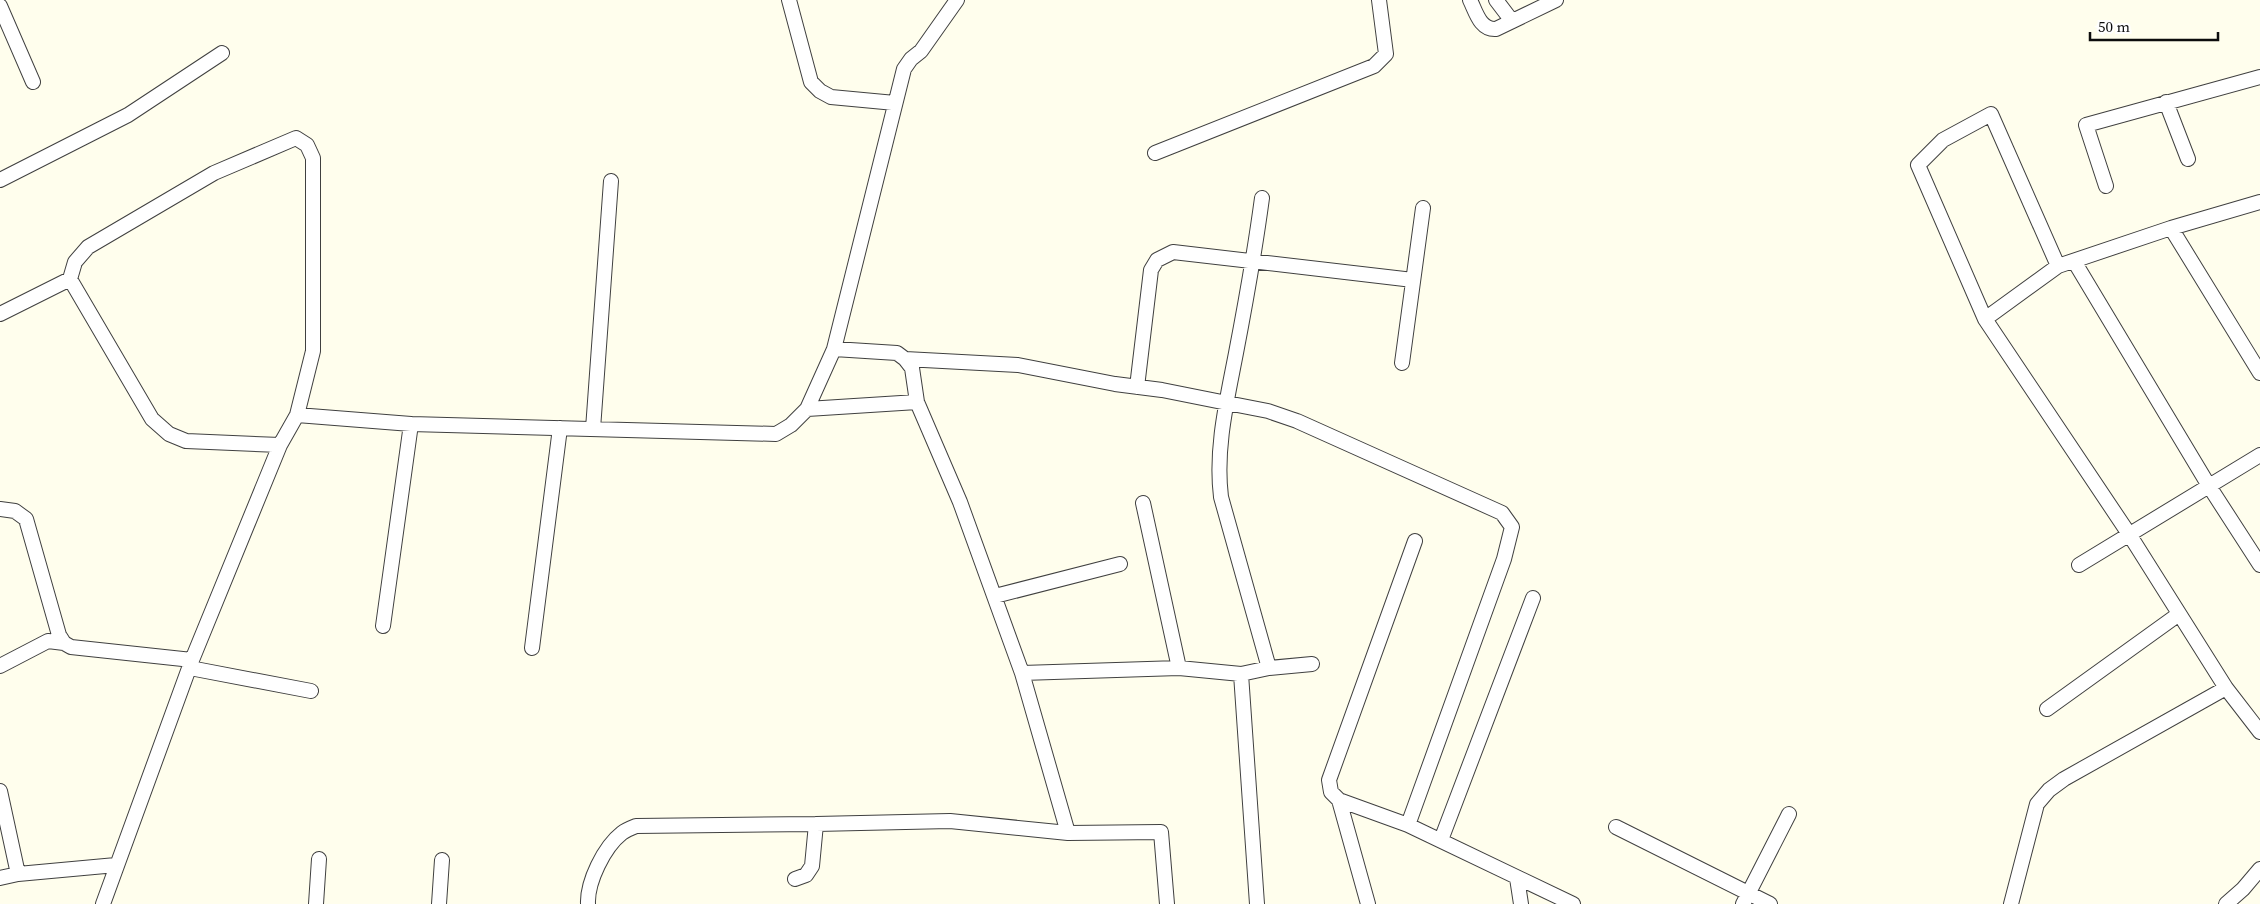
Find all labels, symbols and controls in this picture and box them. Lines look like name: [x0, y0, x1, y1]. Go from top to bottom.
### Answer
scale bar: [2090, 10, 2218, 42]
text: 50 m: [2098, 16, 2130, 37]

